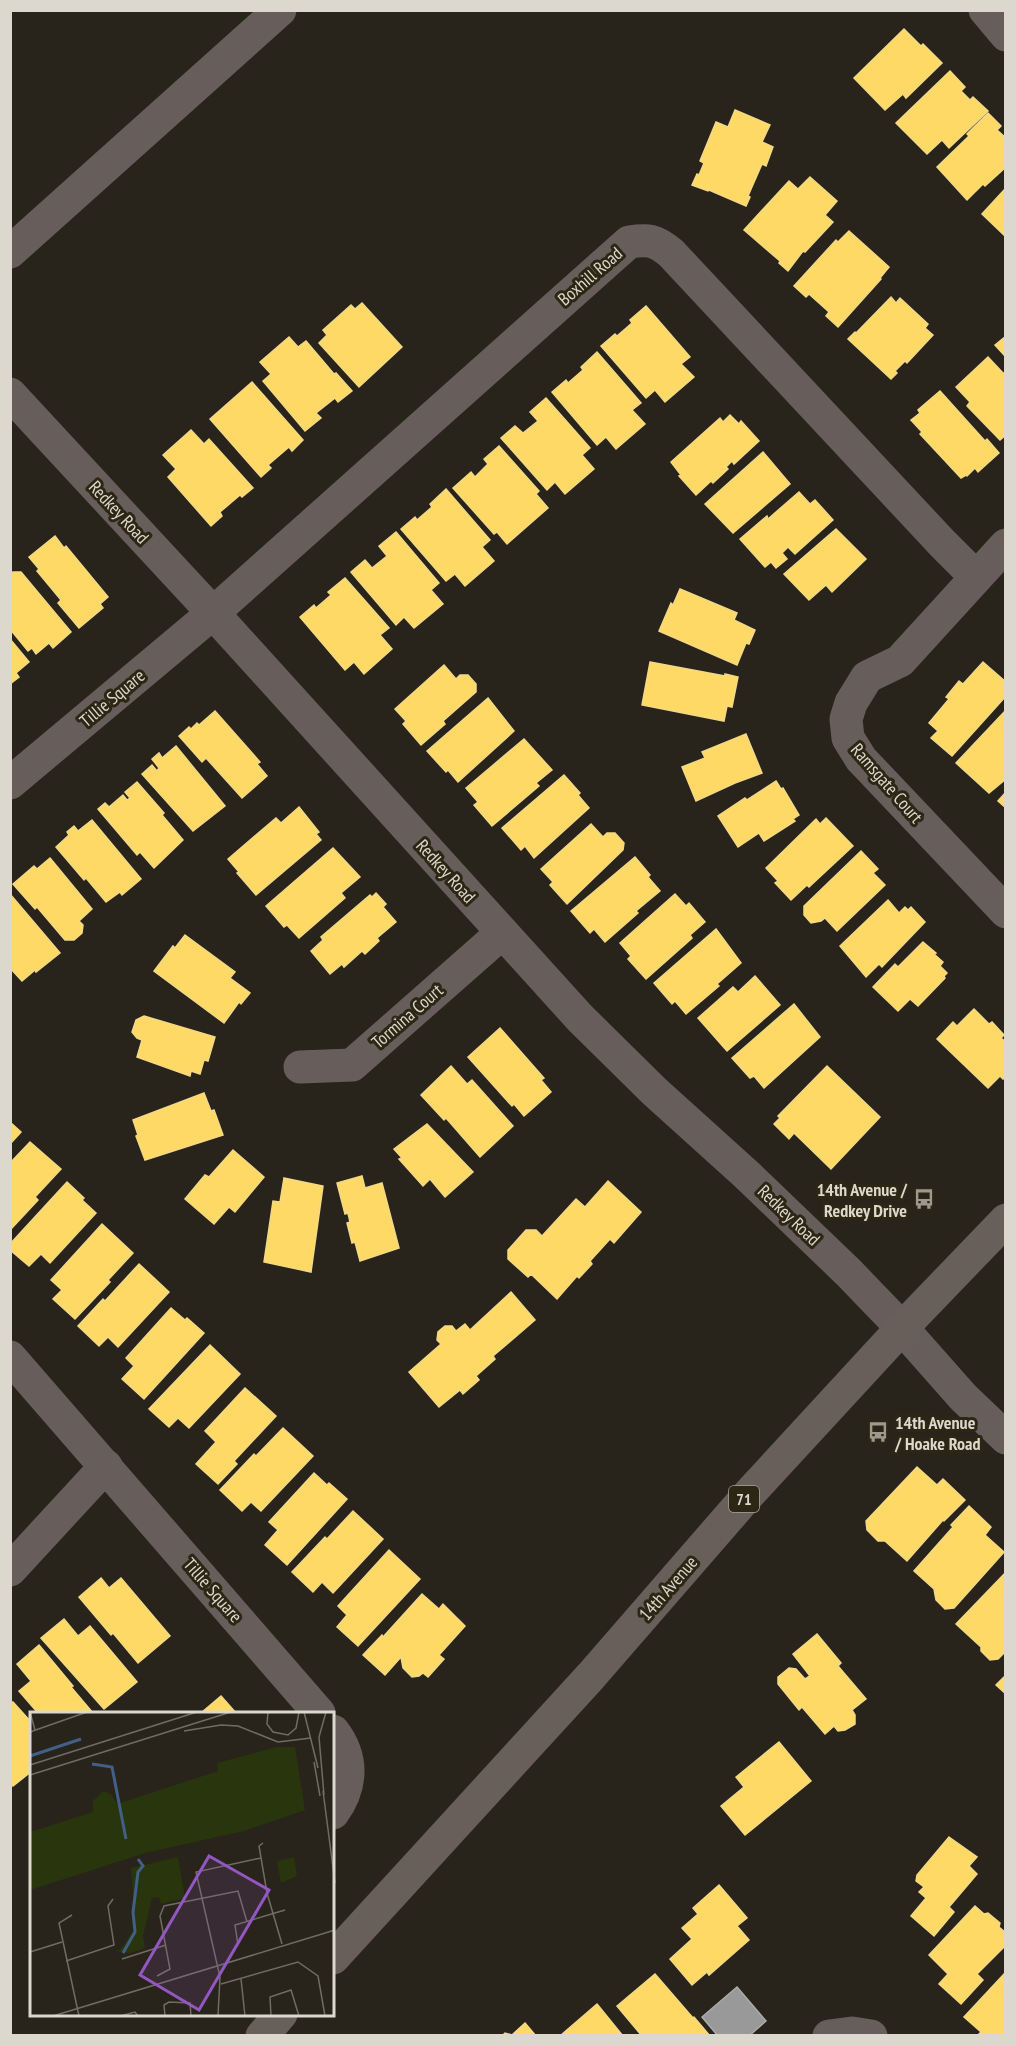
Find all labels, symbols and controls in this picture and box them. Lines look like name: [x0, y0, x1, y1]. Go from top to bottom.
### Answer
street label: Boxhill Road: [553, 242, 627, 310]
street label: Redkey Road: [84, 476, 154, 548]
street label: Tillie Square: [75, 664, 149, 732]
street label: Ramsgate Court: [846, 738, 928, 828]
street label: Redkey Road: [411, 834, 481, 908]
street label: Tormina Court: [367, 979, 447, 1053]
place label: 14th Avenue / Redkey Drive: [817, 1178, 908, 1222]
street label: Redkey Road: [753, 1180, 825, 1250]
bus stop icon: 14th Avenue / Redkey Drive: [912, 1187, 936, 1211]
place label: 14th Avenue / Hoake Road: [894, 1411, 980, 1455]
bus stop icon: 14th Avenue / Hoake Road: [866, 1420, 890, 1444]
road number: 71: [729, 1486, 759, 1512]
street label: 14th Avenue: [634, 1551, 702, 1625]
street label: Tillie Square: [179, 1553, 247, 1627]
inset map: [30, 1712, 334, 2016]

